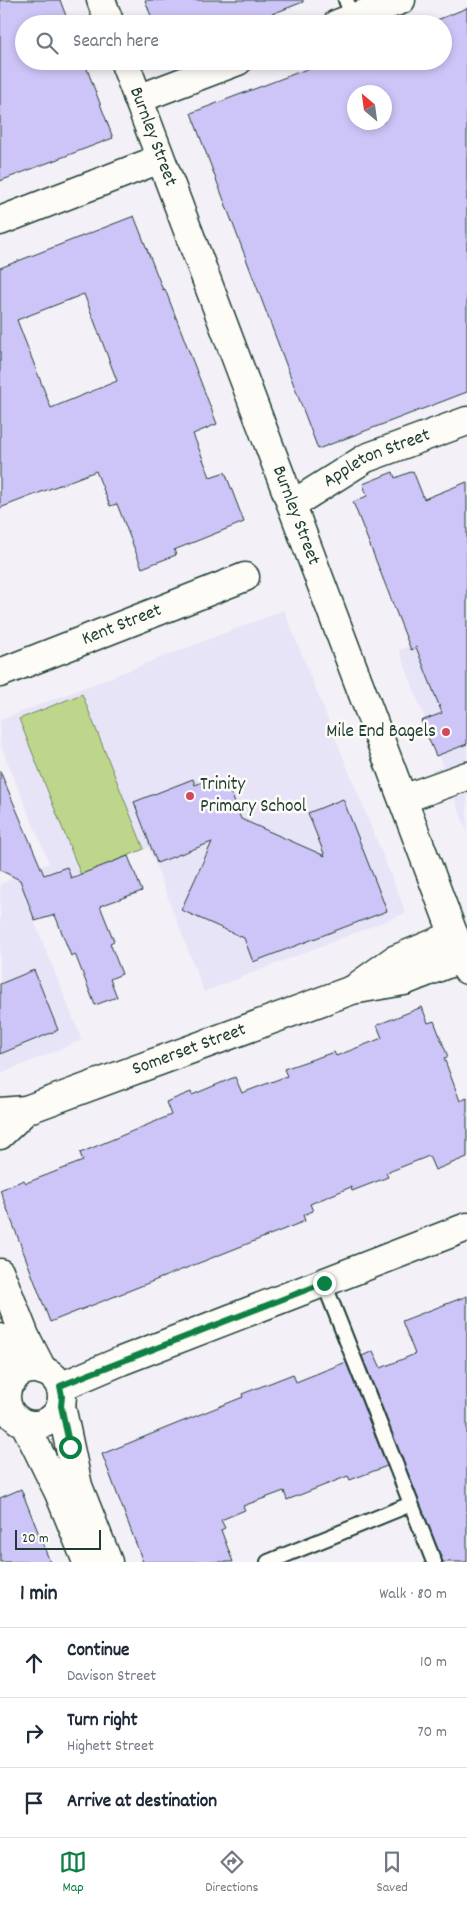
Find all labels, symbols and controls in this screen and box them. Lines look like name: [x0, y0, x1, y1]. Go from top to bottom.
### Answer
search box: [15, 15, 452, 70]
icon: search: [33, 29, 61, 57]
text: Search here: [73, 29, 159, 56]
street label: Burnley Street: [122, 83, 184, 190]
north arrow: [347, 85, 392, 130]
street label: Appleton Street: [318, 422, 434, 495]
street label: Burnley Street: [265, 462, 327, 569]
street label: Kent Street: [78, 597, 166, 653]
place label: Mile End Bagels: [326, 719, 436, 746]
marker: Mile End Bagels: [440, 726, 452, 738]
place label: Trinity Primary School: [200, 772, 307, 821]
marker: Trinity Primary School: [184, 790, 196, 802]
street label: Somerset Street: [129, 1017, 250, 1083]
route end: [313, 1272, 336, 1295]
route start: [59, 1436, 82, 1459]
scale bar: [15, 1527, 101, 1550]
text: 20 m: [22, 1529, 49, 1549]
text: 1 min: [20, 1580, 57, 1610]
text: Walk · 80 m: [379, 1583, 447, 1606]
text: Continue: [67, 1638, 129, 1665]
icon: ahead: [20, 1649, 48, 1677]
text: 10 m: [420, 1651, 447, 1674]
text: Davison Street: [67, 1665, 156, 1688]
text: Turn right: [67, 1708, 138, 1735]
icon: right: [20, 1719, 48, 1747]
text: 70 m: [417, 1721, 447, 1744]
text: Highett Street: [67, 1735, 154, 1758]
icon: arrive: [20, 1789, 48, 1817]
text: Arrive at destination: [67, 1789, 217, 1816]
tab: Map: [59, 1848, 87, 1898]
tab: Directions: [205, 1848, 258, 1898]
tab: Saved: [377, 1848, 408, 1898]

